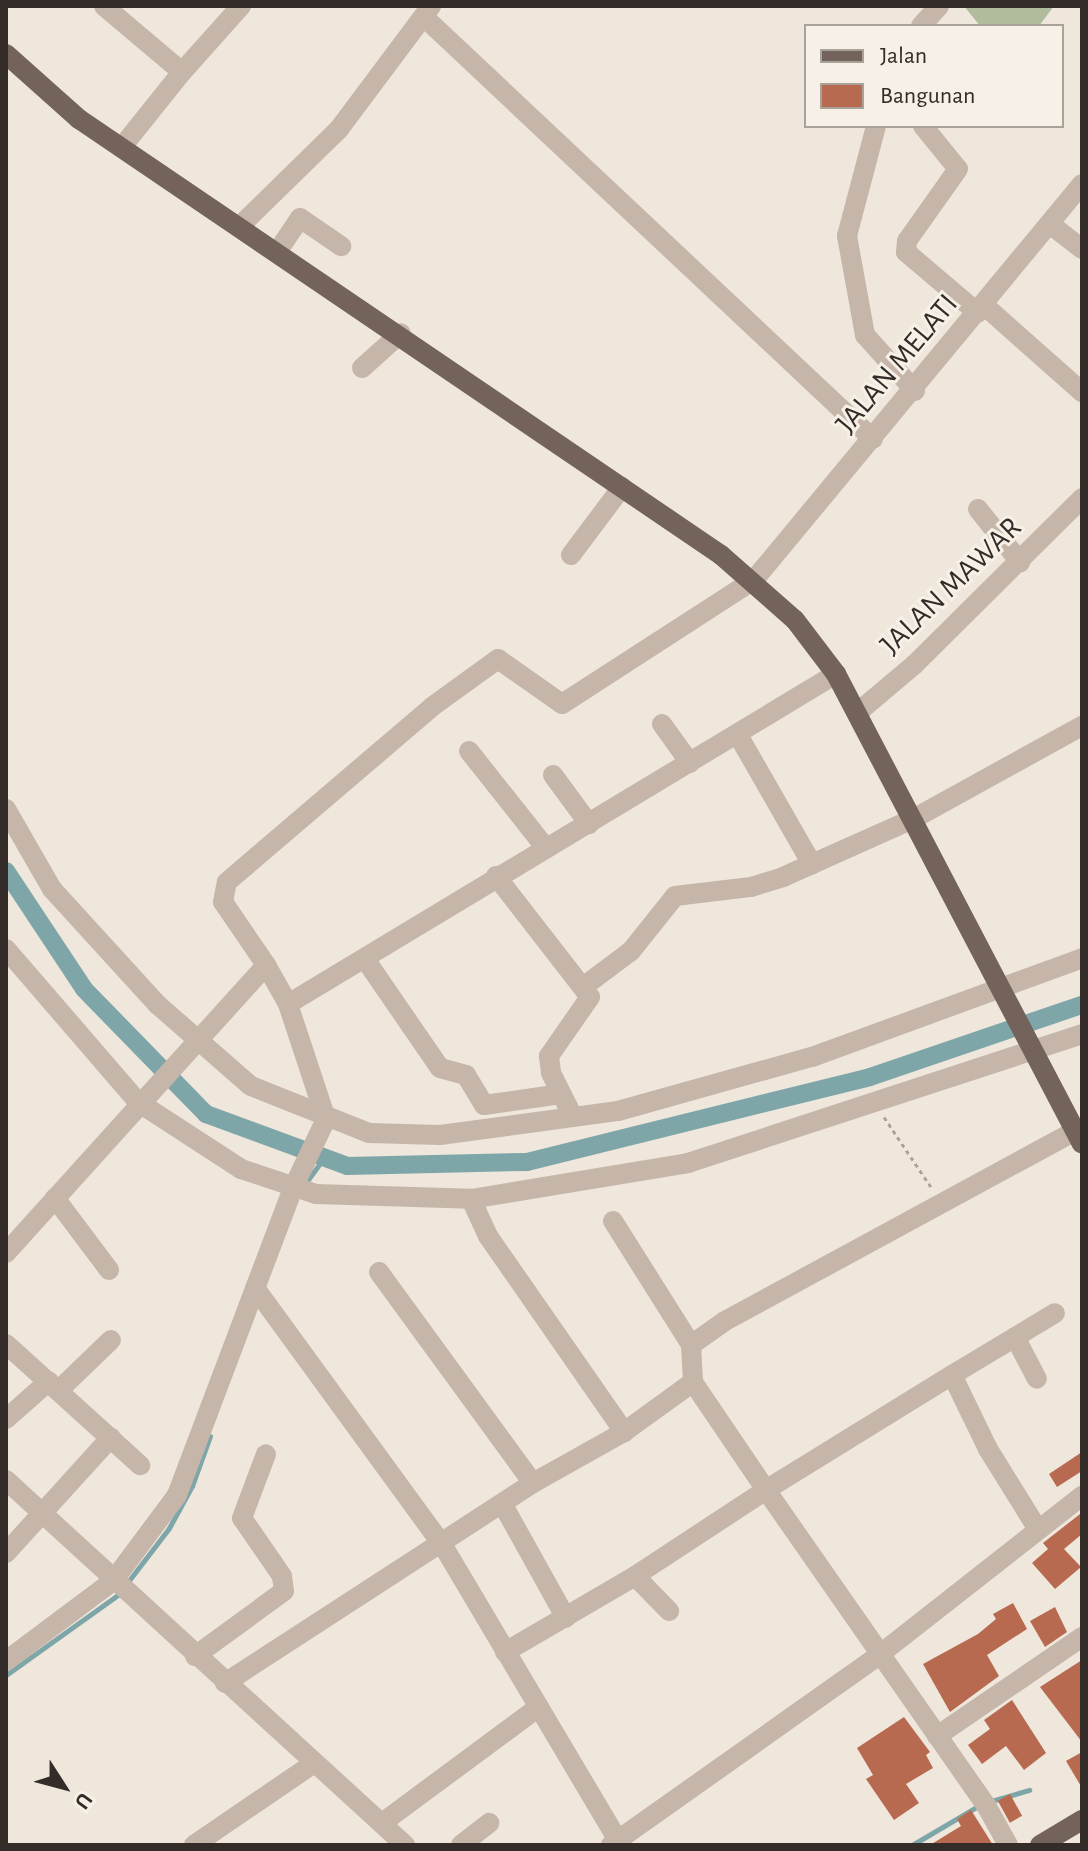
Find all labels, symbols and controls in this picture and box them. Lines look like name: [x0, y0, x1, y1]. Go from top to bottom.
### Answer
legend: [804, 24, 1064, 128]
text: Jalan: [880, 44, 927, 68]
text: Bangunan: [880, 84, 975, 108]
street label: JALAN MELATI: [828, 287, 966, 441]
street label: JALAN MAWAR: [873, 510, 1029, 662]
north arrow: [24, 1747, 104, 1827]
text: U: [70, 1789, 96, 1813]

